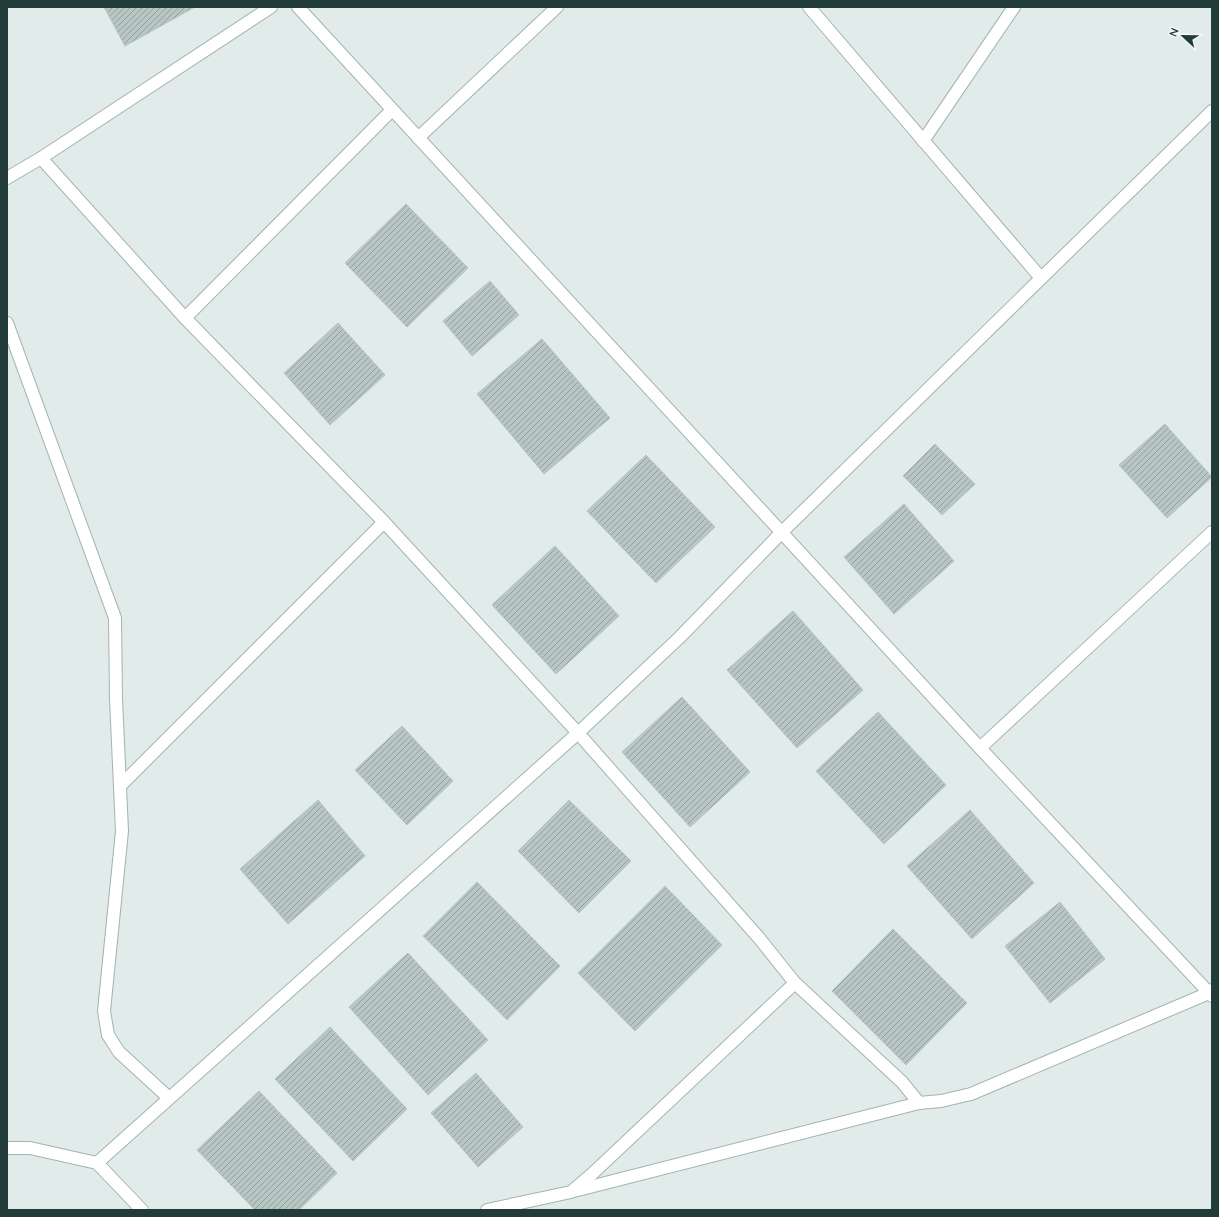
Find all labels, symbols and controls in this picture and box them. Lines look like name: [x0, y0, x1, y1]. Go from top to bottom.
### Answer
north arrow: [1163, 16, 1203, 56]
text: N: [1166, 26, 1182, 39]

